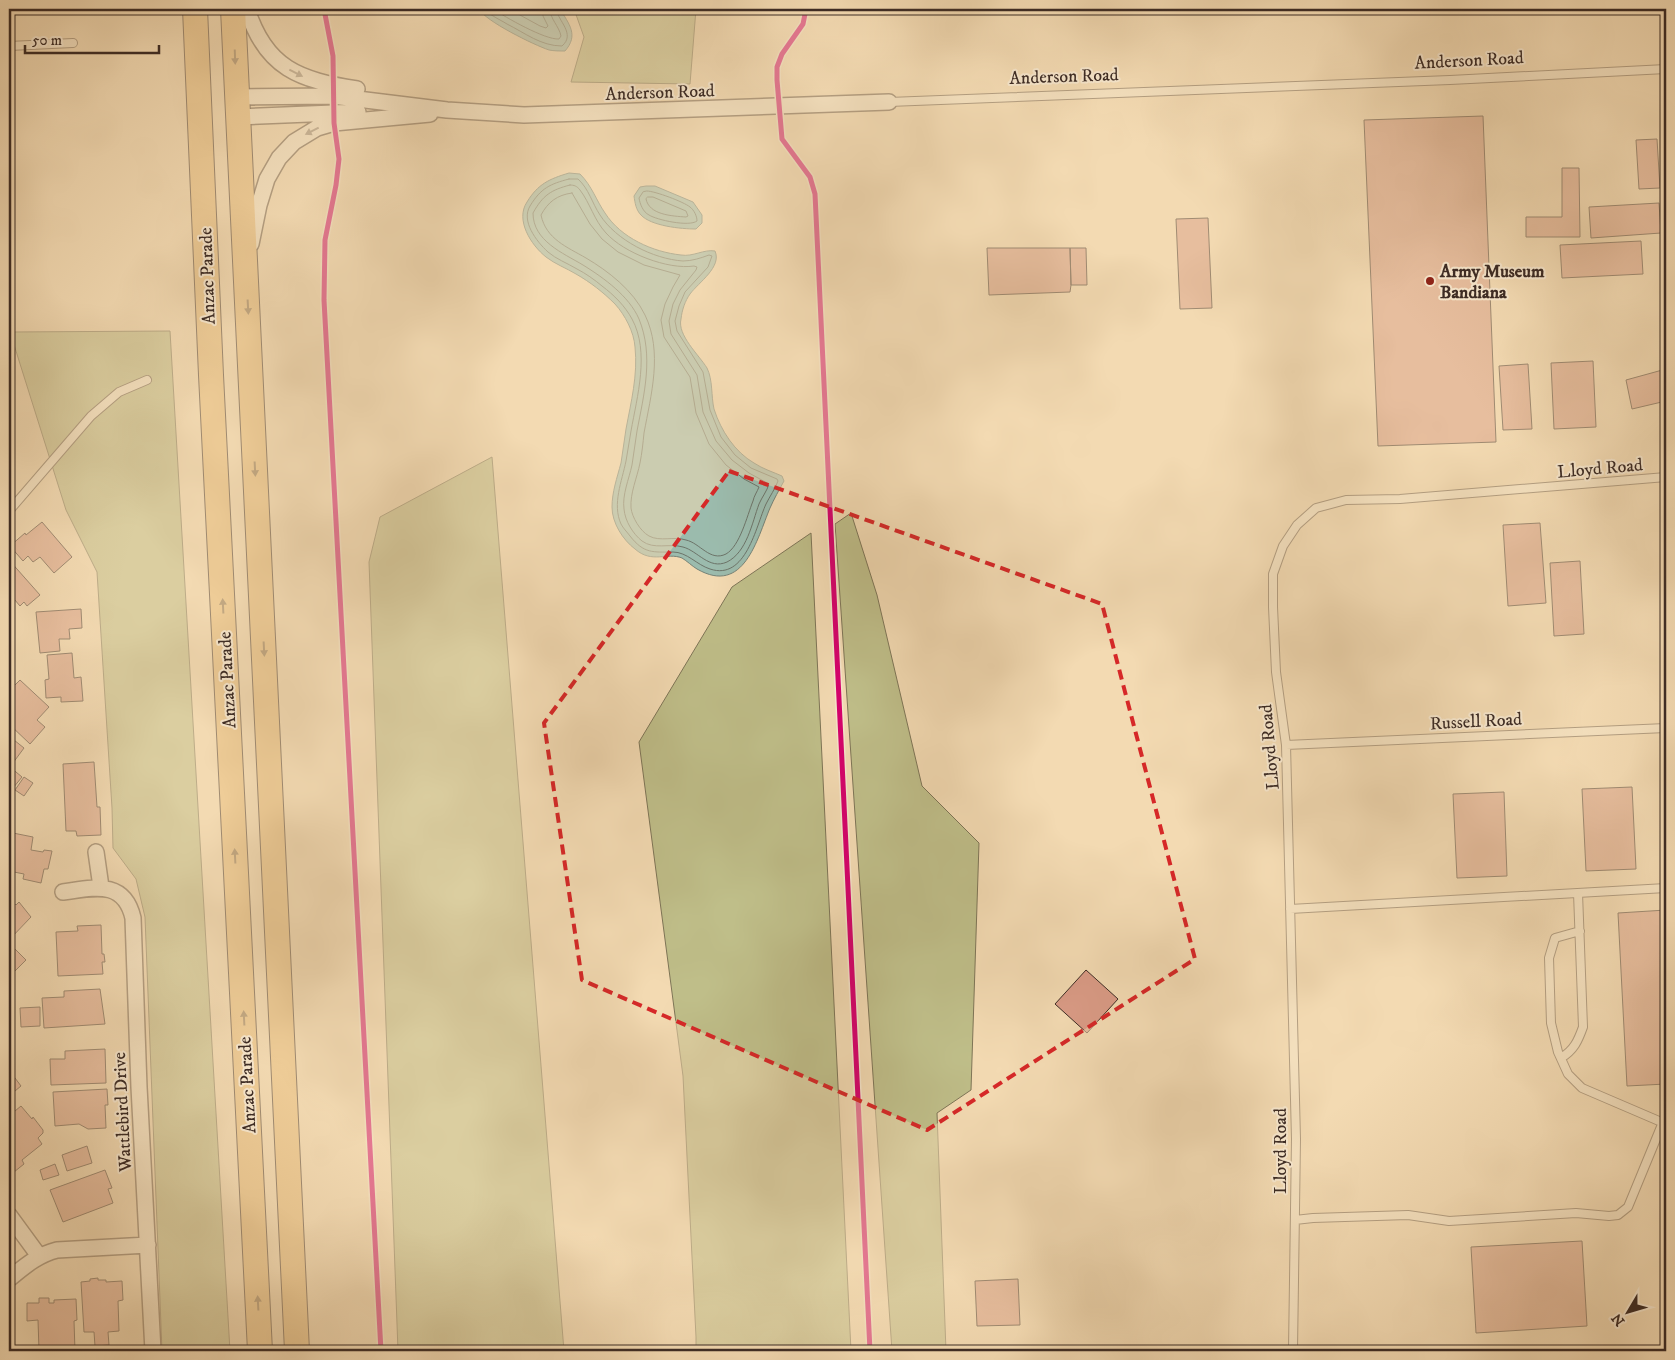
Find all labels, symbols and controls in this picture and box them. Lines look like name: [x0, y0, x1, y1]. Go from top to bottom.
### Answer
scale bar: [25, 22, 159, 54]
text: 50 m: [32, 31, 62, 50]
street label: Anderson Road: [1414, 47, 1524, 75]
one-way arrow: [231, 50, 239, 66]
street label: Anderson Road: [1009, 64, 1119, 90]
one-way arrow: [289, 69, 303, 77]
street label: Anderson Road: [605, 80, 715, 106]
one-way arrow: [305, 127, 320, 135]
street label: Anzac Parade: [195, 227, 221, 325]
place label: Army Museum Bandiana: [1439, 261, 1545, 304]
marker: Army Museum Bandiana: [1424, 275, 1436, 287]
one-way arrow: [244, 299, 252, 315]
street label: Lloyd Road: [1556, 454, 1644, 484]
one-way arrow: [252, 462, 260, 478]
one-way arrow: [218, 598, 226, 614]
street label: Anzac Parade: [214, 631, 242, 729]
one-way arrow: [261, 641, 269, 657]
street label: Lloyd Road: [1255, 703, 1285, 791]
street label: Russell Road: [1429, 709, 1523, 735]
one-way arrow: [231, 847, 239, 863]
one-way arrow: [239, 1010, 247, 1026]
street label: Anzac Parade: [234, 1036, 262, 1134]
street label: Wattlebird Drive: [109, 1051, 137, 1173]
street label: Lloyd Road: [1270, 1108, 1292, 1194]
north arrow: [1602, 1288, 1652, 1338]
one-way arrow: [253, 1294, 261, 1310]
text: N: [1608, 1309, 1629, 1329]

